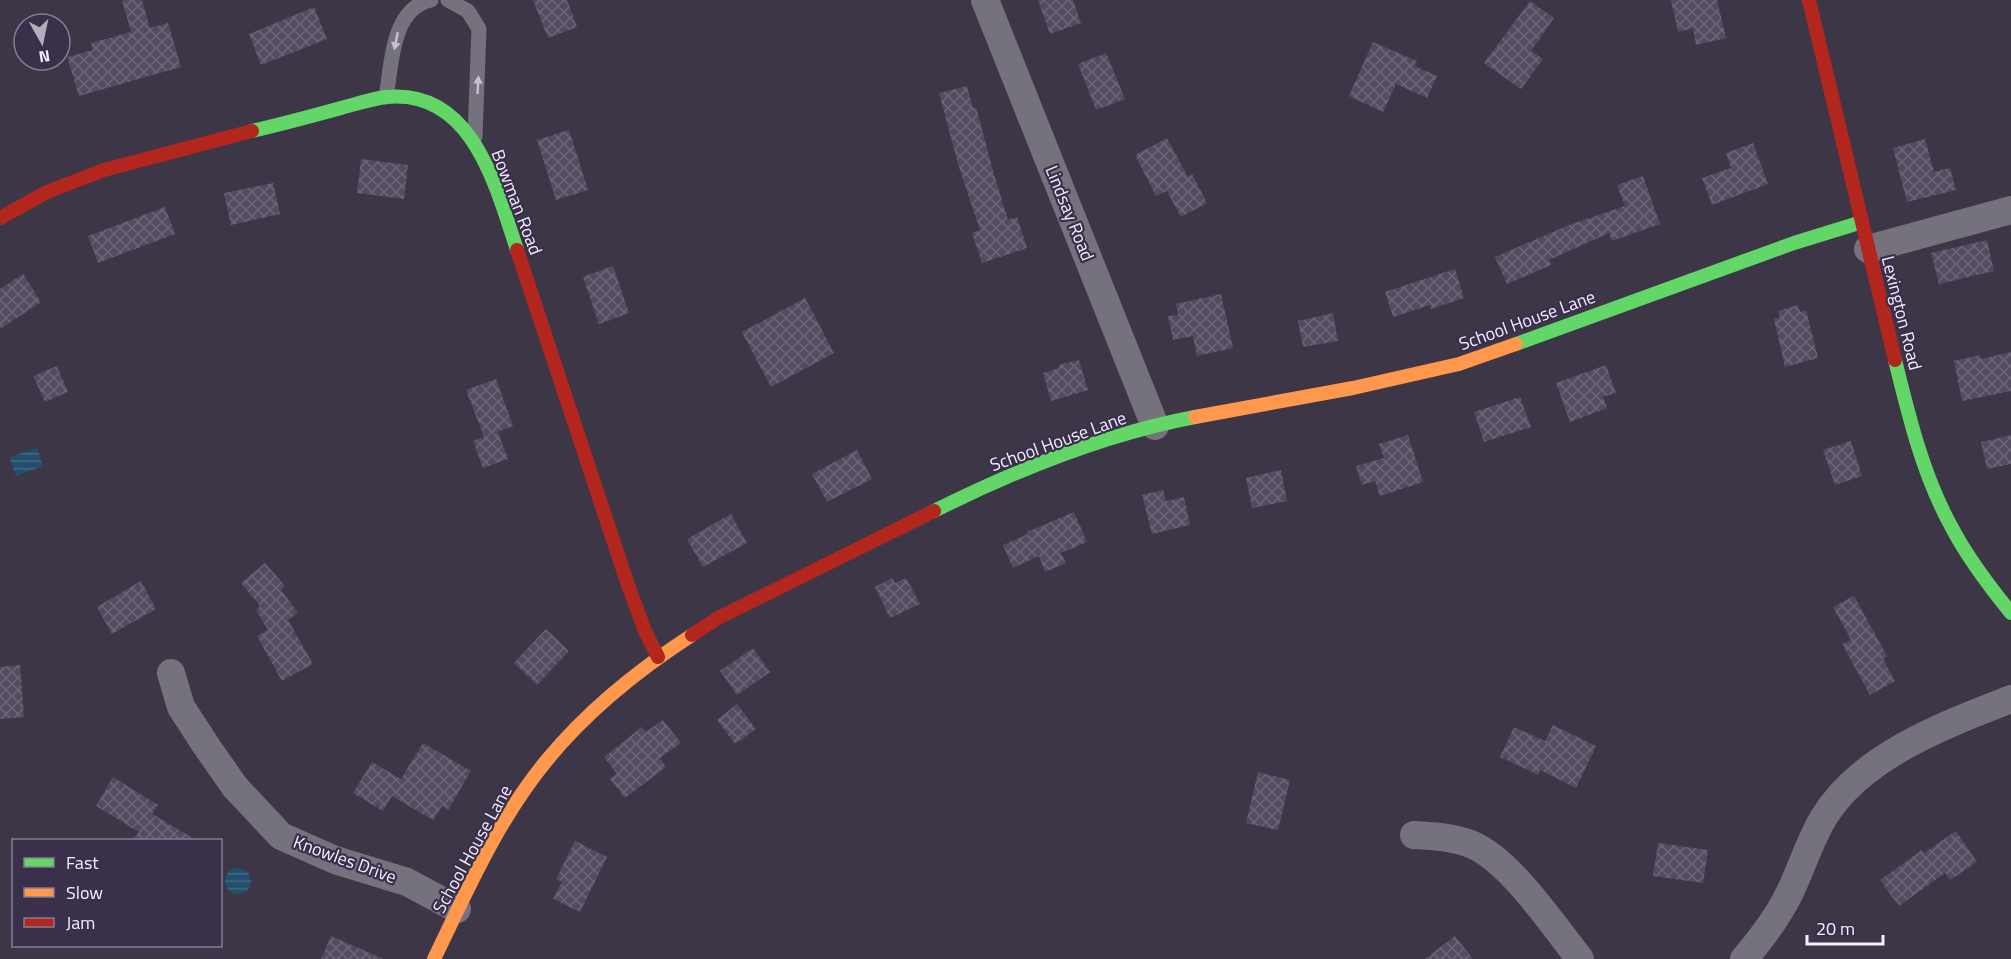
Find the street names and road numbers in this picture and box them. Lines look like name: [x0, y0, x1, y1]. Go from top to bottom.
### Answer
street label: Bowman Road: [485, 145, 549, 259]
street label: Lindsay Road: [1039, 161, 1101, 265]
street label: Lexington Road: [1875, 253, 1929, 373]
street label: School House Lane: [1455, 283, 1599, 357]
street label: School House Lane: [986, 404, 1130, 478]
street label: School House Lane: [425, 780, 519, 918]
street label: Knowles Drive: [290, 828, 400, 890]

